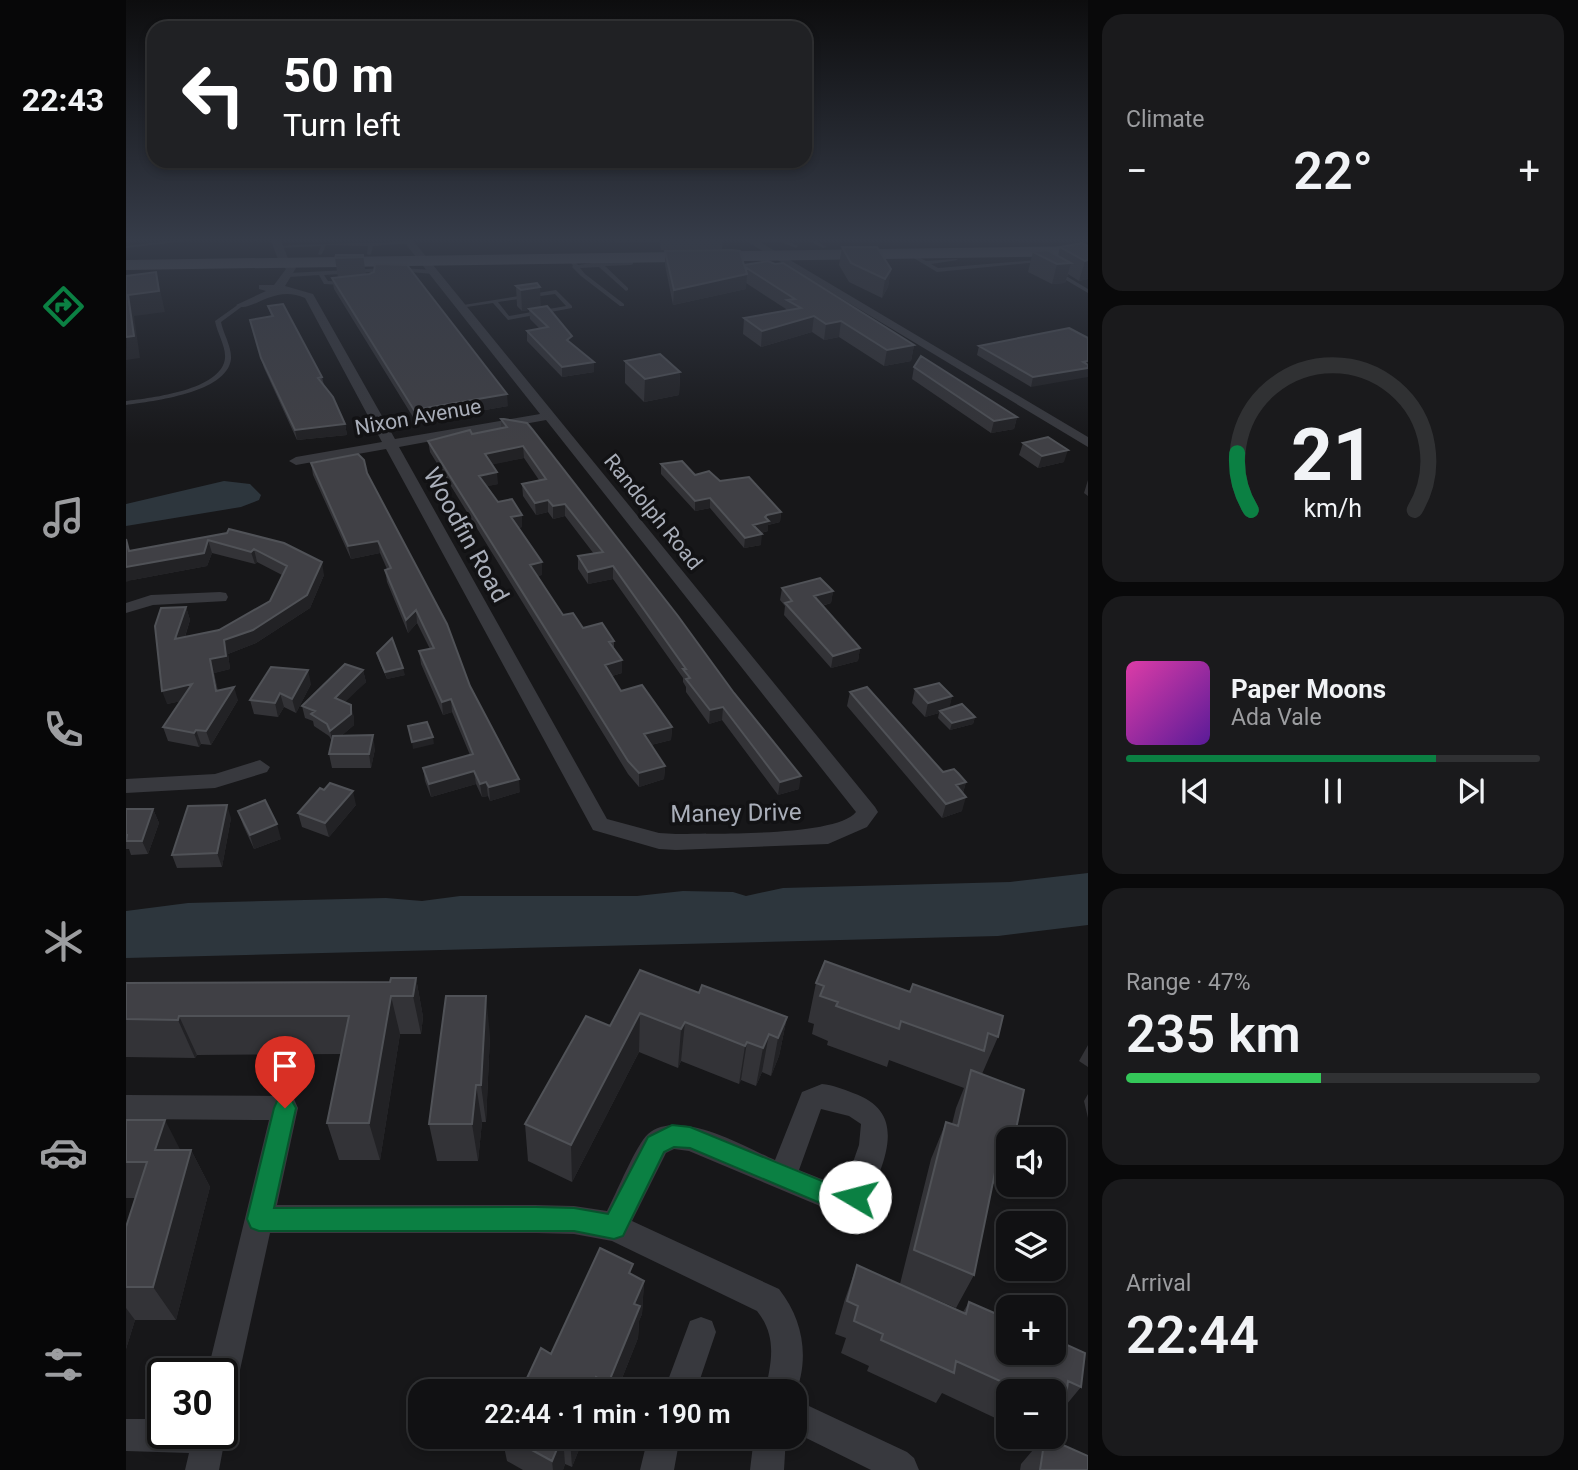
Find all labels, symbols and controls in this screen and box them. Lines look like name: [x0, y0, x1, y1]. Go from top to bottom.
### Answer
text: 50 m: [283, 47, 394, 104]
icon: left: [168, 49, 259, 140]
text: 22:43: [22, 81, 104, 119]
text: Turn left: [283, 106, 401, 144]
text: Climate: [1126, 106, 1205, 133]
text: 22°: [1293, 141, 1373, 202]
text: −: [1126, 149, 1148, 193]
text: +: [1518, 149, 1540, 193]
icon: directions: [39, 282, 88, 331]
street label: Nixon Avenue: [353, 394, 483, 440]
text: 21: [1291, 412, 1375, 498]
street label: Randolph Road: [599, 449, 707, 575]
street label: Woodfin Road: [418, 463, 514, 607]
icon: music: [39, 493, 88, 542]
text: km/h: [1304, 494, 1362, 523]
text: Paper Moons: [1231, 674, 1386, 704]
text: Ada Vale: [1231, 704, 1322, 731]
icon: phone: [39, 705, 88, 754]
icon: previous: [1176, 772, 1214, 810]
icon: pause: [1314, 772, 1352, 810]
icon: next: [1452, 772, 1490, 810]
street label: Maney Drive: [670, 798, 802, 828]
icon: climate: [39, 917, 88, 966]
text: Range · 47%: [1126, 969, 1251, 996]
text: 235 km: [1126, 1004, 1301, 1065]
pin: [255, 1036, 315, 1108]
icon: arrive: [266, 1047, 304, 1085]
map controls: [996, 1127, 1066, 1449]
button: sound: [996, 1127, 1066, 1197]
icon: car: [39, 1128, 88, 1177]
position arrow: [818, 1160, 892, 1234]
button: layers: [996, 1211, 1066, 1281]
text: Arrival: [1126, 1270, 1191, 1297]
button: +: [996, 1295, 1066, 1365]
text: 22:44: [1126, 1305, 1259, 1366]
icon: filters: [39, 1340, 88, 1389]
speed limit sign: 30: [147, 1358, 238, 1449]
button: −: [996, 1379, 1066, 1449]
text: 22:44 · 1 min · 190 m: [484, 1399, 731, 1429]

